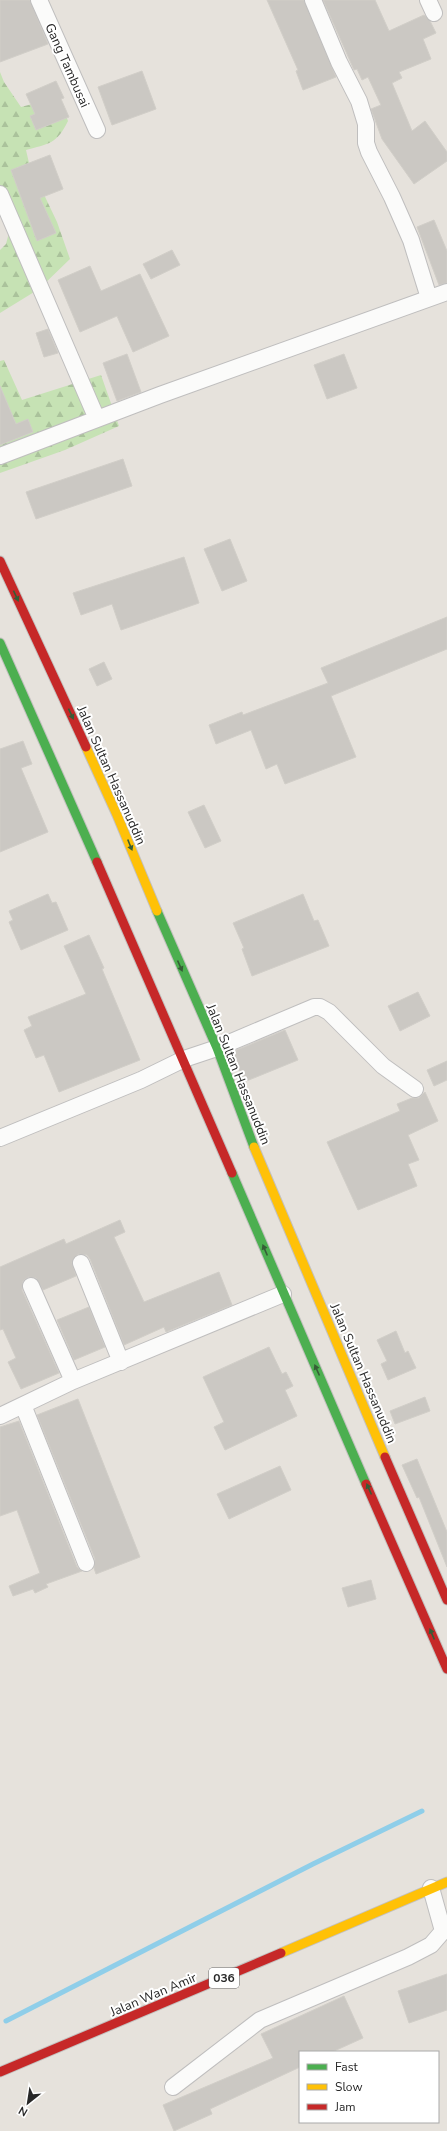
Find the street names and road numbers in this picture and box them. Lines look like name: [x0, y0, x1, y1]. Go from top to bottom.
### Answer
street label: Gang Tambusai: [40, 20, 94, 110]
street label: Jalan Sultan Hassanuddin: [72, 702, 150, 848]
street label: Jalan Sultan Hassanuddin: [201, 1000, 275, 1147]
street label: Jalan Sultan Hassanuddin: [325, 1300, 401, 1446]
road number: 036: [209, 1968, 239, 1988]
street label: Jalan Wan Amir: [107, 1969, 200, 2022]

